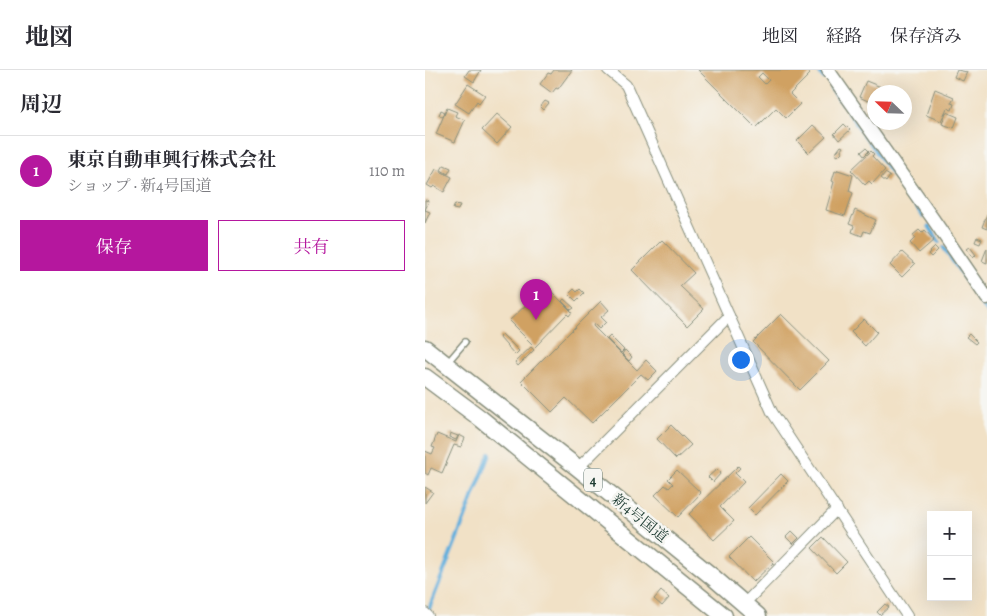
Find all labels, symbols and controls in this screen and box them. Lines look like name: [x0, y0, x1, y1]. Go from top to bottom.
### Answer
text: 地図: [25, 21, 73, 53]
text: 地図: [762, 24, 798, 48]
text: 経路: [826, 24, 862, 48]
text: 保存済み: [890, 24, 962, 48]
north arrow: [867, 85, 912, 130]
text: 周辺: [20, 90, 62, 118]
text: 東京自動車興行株式会社: [67, 147, 276, 173]
text: 1: [33, 160, 39, 182]
text: 110 m: [369, 160, 405, 182]
text: ショップ · 新4号国道: [67, 175, 211, 197]
button: 保存: [20, 220, 208, 271]
button: 共有: [218, 220, 405, 271]
pin: 1: [520, 279, 552, 320]
your location: [728, 347, 754, 373]
road number: 4: [584, 468, 602, 492]
street label: 新4号国道: [608, 489, 672, 547]
map controls: [927, 511, 972, 601]
button: +: [927, 511, 972, 556]
button: −: [927, 556, 972, 601]

